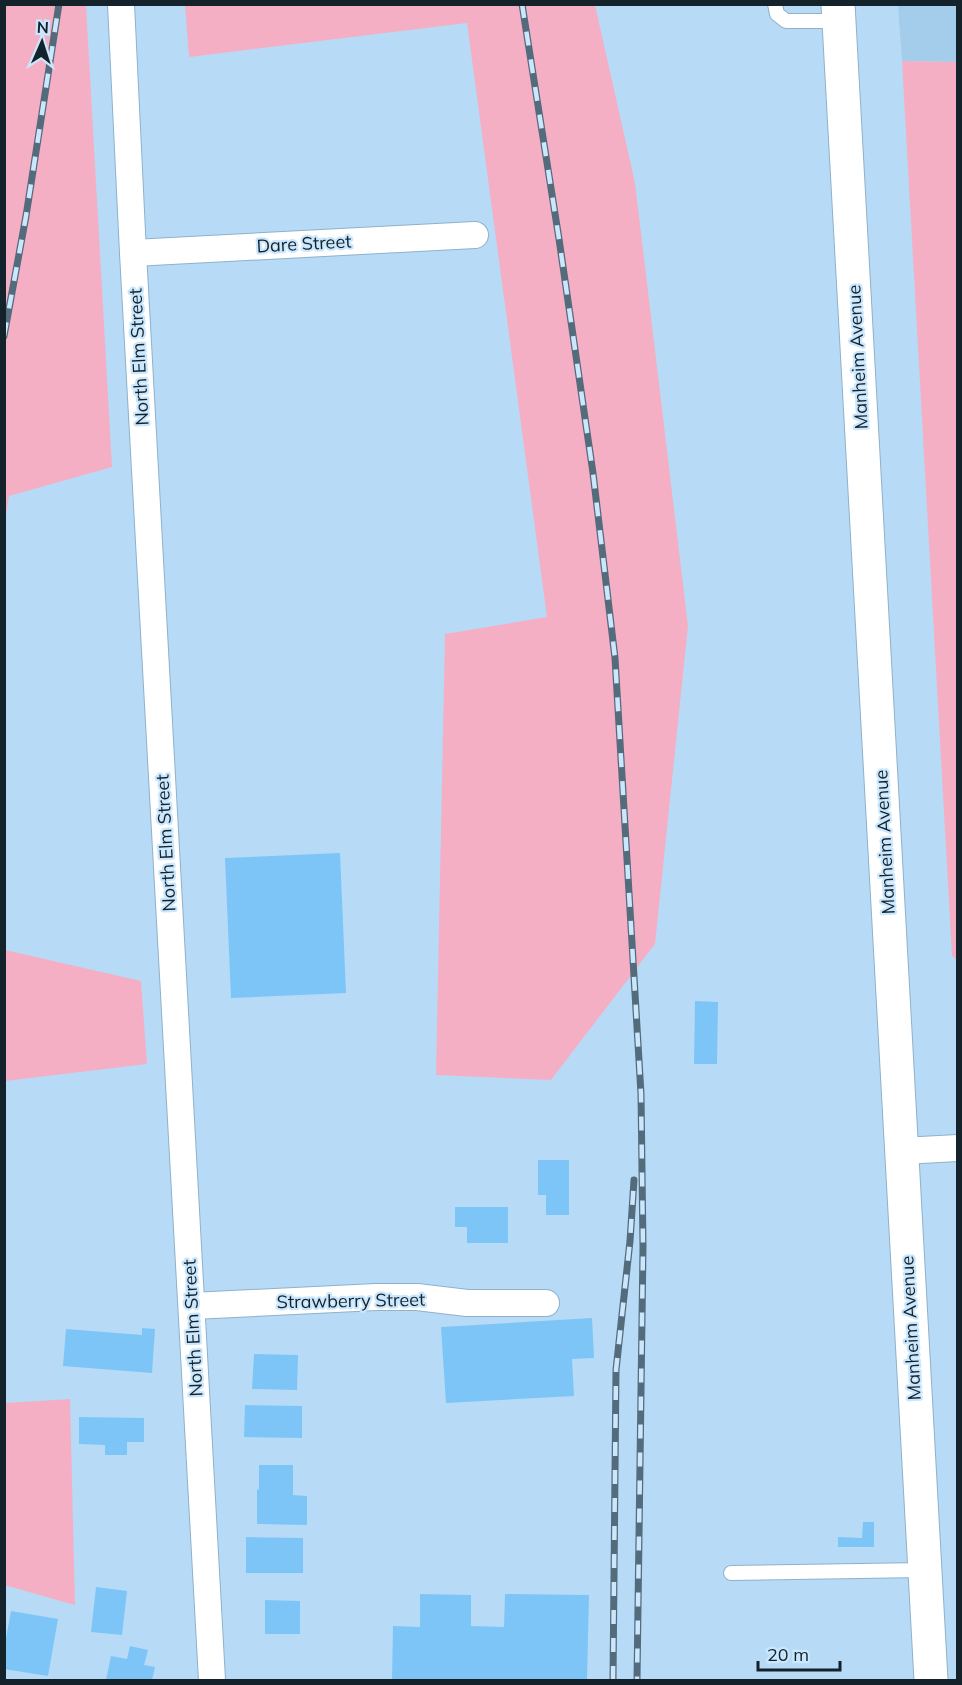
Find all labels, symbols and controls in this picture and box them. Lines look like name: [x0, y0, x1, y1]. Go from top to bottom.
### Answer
north arrow: [12, 12, 72, 72]
text: N: [36, 17, 49, 37]
street label: Dare Street: [256, 230, 352, 257]
street label: Manheim Avenue: [842, 284, 873, 430]
street label: North Elm Street: [123, 288, 154, 426]
street label: Manheim Avenue: [869, 769, 900, 915]
street label: North Elm Street: [150, 774, 181, 912]
street label: Manheim Avenue: [895, 1255, 926, 1401]
street label: North Elm Street: [177, 1259, 208, 1397]
street label: Strawberry Street: [277, 1288, 425, 1313]
scale bar: [758, 1634, 840, 1672]
text: 20 m: [767, 1643, 809, 1666]

